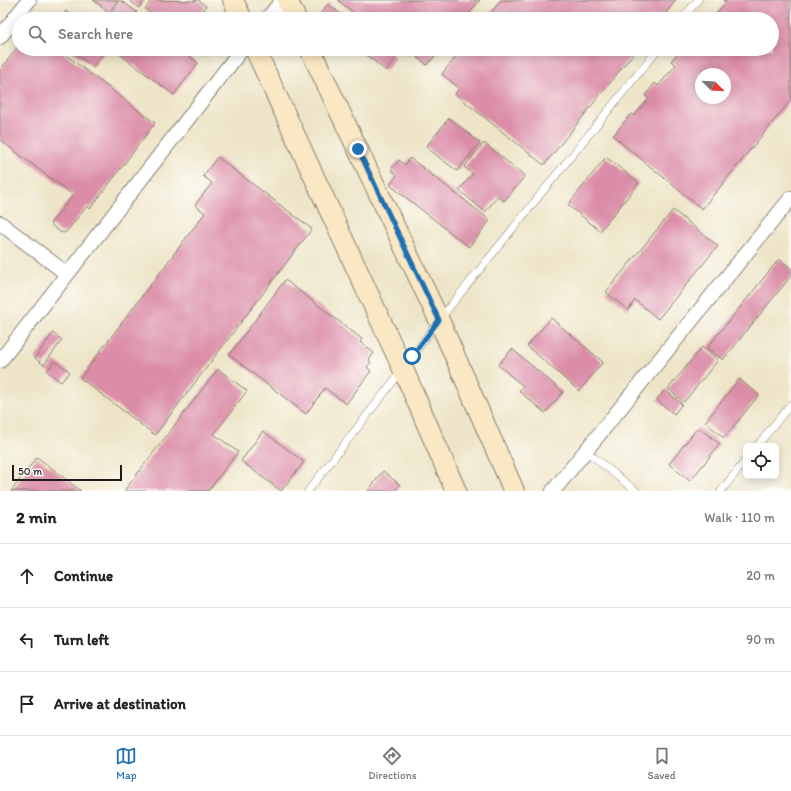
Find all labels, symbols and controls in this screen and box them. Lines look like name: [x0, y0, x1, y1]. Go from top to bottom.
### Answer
search box: [12, 12, 779, 56]
icon: search: [26, 23, 48, 45]
text: Search here: [58, 25, 133, 43]
north arrow: [695, 68, 731, 104]
route end: [349, 140, 367, 158]
route start: [403, 347, 421, 365]
map controls: [743, 443, 779, 479]
button: locate: [743, 443, 779, 479]
scale bar: [12, 463, 122, 482]
text: 50 m: [18, 465, 42, 478]
text: 2 min: [16, 507, 56, 527]
text: Walk · 110 m: [704, 510, 775, 525]
icon: ahead: [16, 565, 38, 587]
text: Continue: [54, 567, 113, 585]
text: 20 m: [746, 568, 775, 583]
icon: left: [16, 629, 38, 651]
text: Turn left: [54, 631, 109, 649]
text: 90 m: [746, 632, 775, 647]
icon: arrive: [16, 693, 38, 715]
text: Arrive at destination: [54, 695, 186, 713]
tab: Map: [115, 745, 137, 782]
tab: Directions: [368, 745, 417, 782]
tab: Saved: [647, 745, 676, 782]

